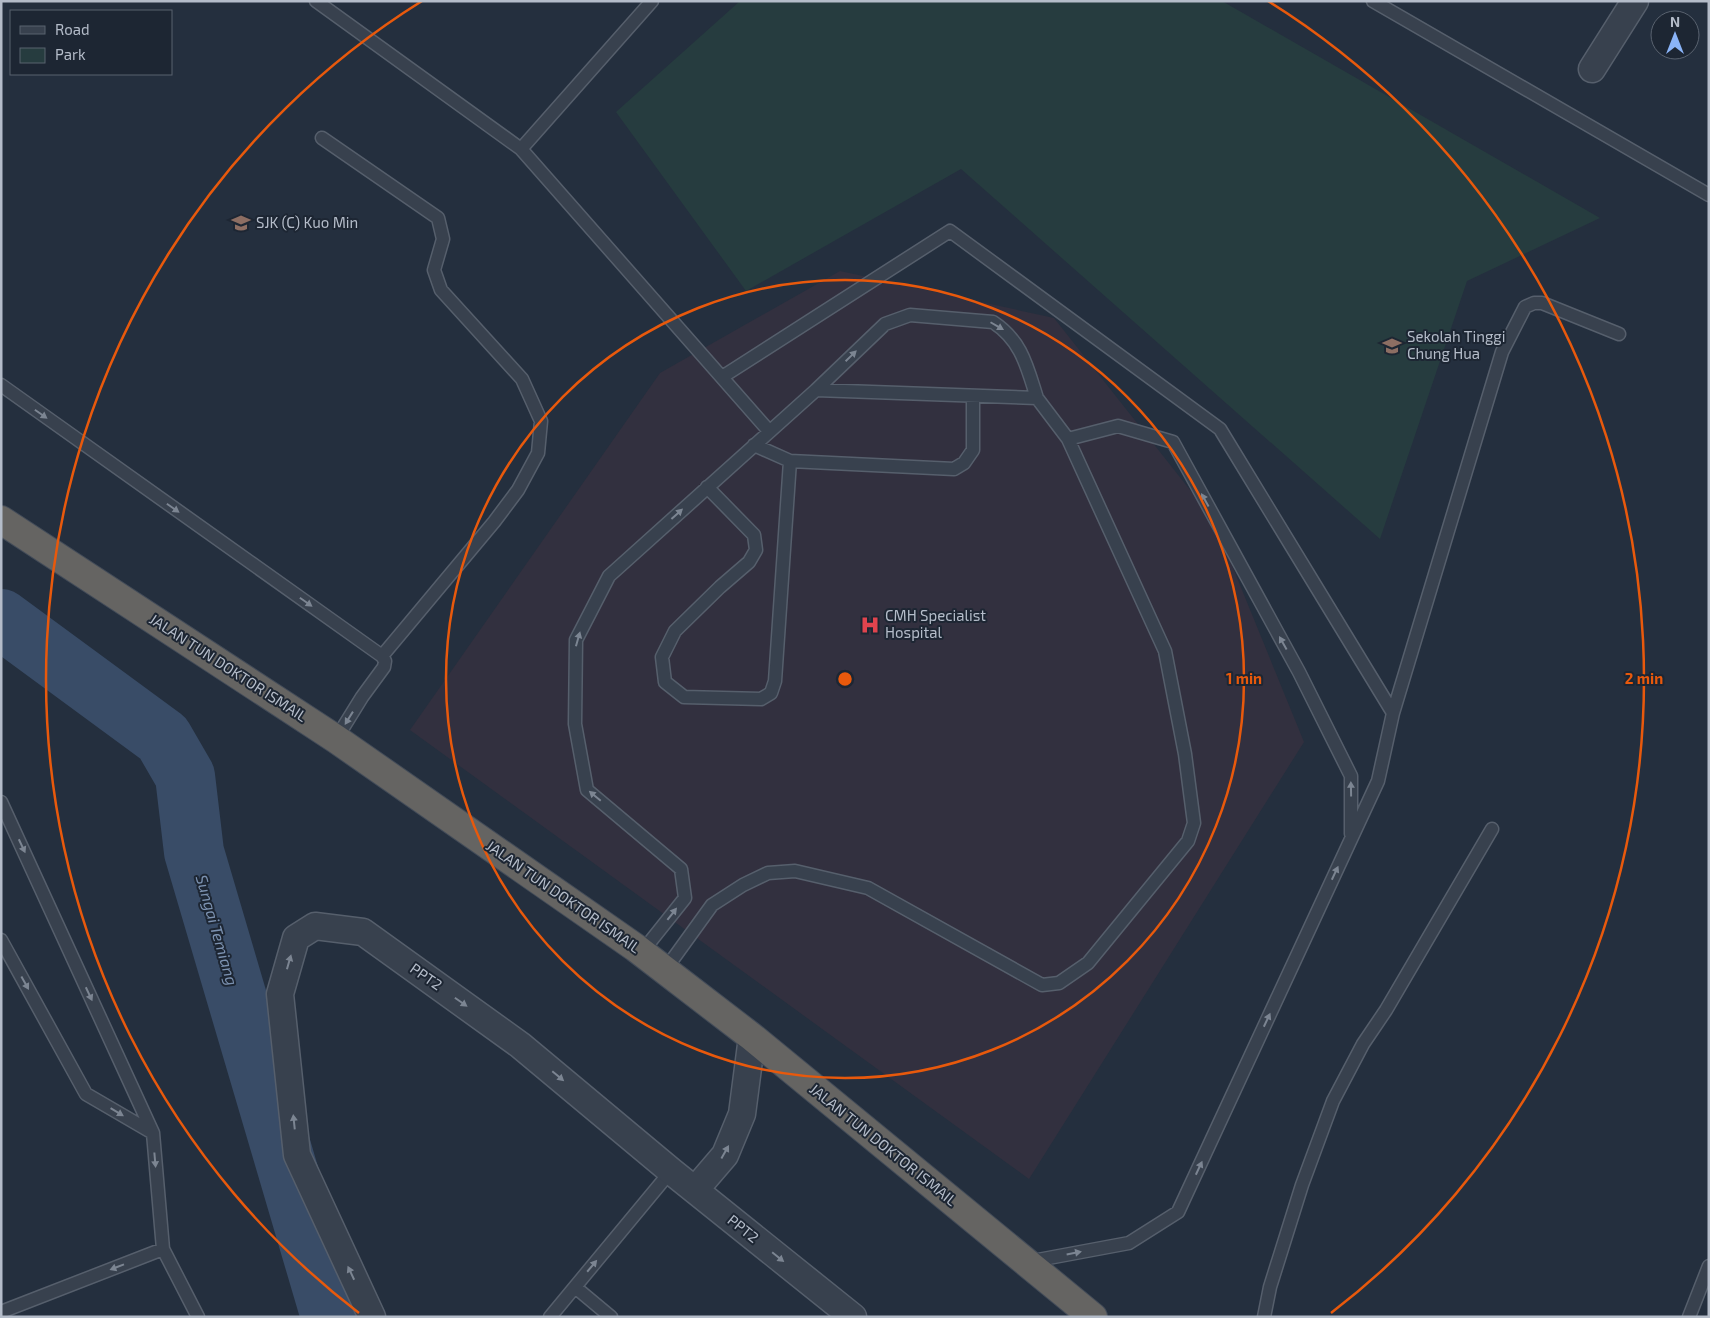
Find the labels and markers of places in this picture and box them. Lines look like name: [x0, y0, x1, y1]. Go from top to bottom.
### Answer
school or university icon: SJK (C) Kuo Min: [230, 212, 252, 234]
place label: SJK (C) Kuo Min: [256, 213, 358, 231]
place label: Sekolah Tinggi Chung Hua: [1407, 327, 1505, 362]
school or university icon: Sekolah Tinggi Chung Hua: [1381, 335, 1403, 357]
place label: CMH Specialist Hospital: [885, 606, 986, 641]
hospital icon: CMH Specialist Hospital: [859, 614, 881, 636]
centre of rings: [836, 670, 854, 688]

